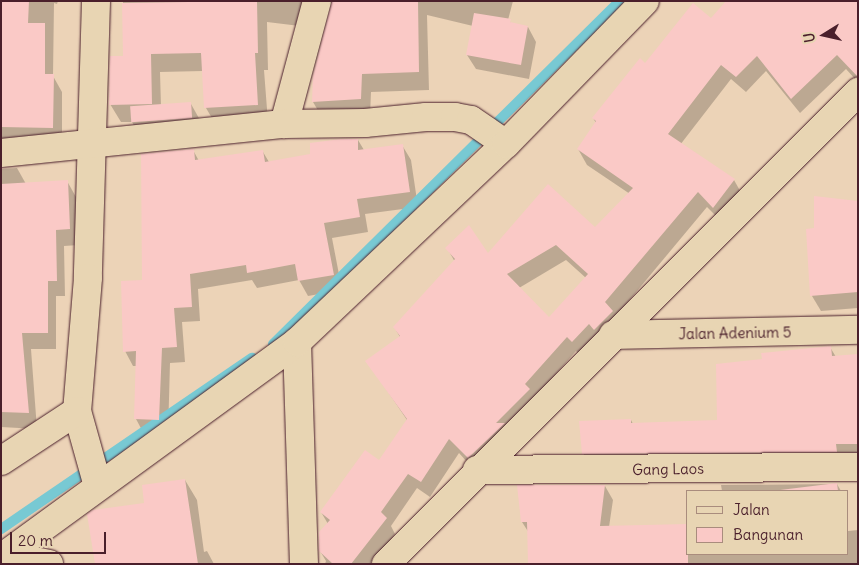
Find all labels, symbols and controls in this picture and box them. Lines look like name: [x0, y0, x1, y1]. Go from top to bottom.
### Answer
north arrow: [799, 10, 849, 60]
text: U: [800, 31, 819, 44]
street label: Jalan Adenium 5: [678, 323, 792, 343]
street label: Gang Laos: [632, 459, 704, 479]
legend: [686, 490, 849, 555]
text: Jalan: [733, 500, 770, 519]
scale bar: [12, 522, 109, 554]
text: Bangunan: [733, 525, 803, 544]
text: 20 m: [18, 531, 53, 550]

